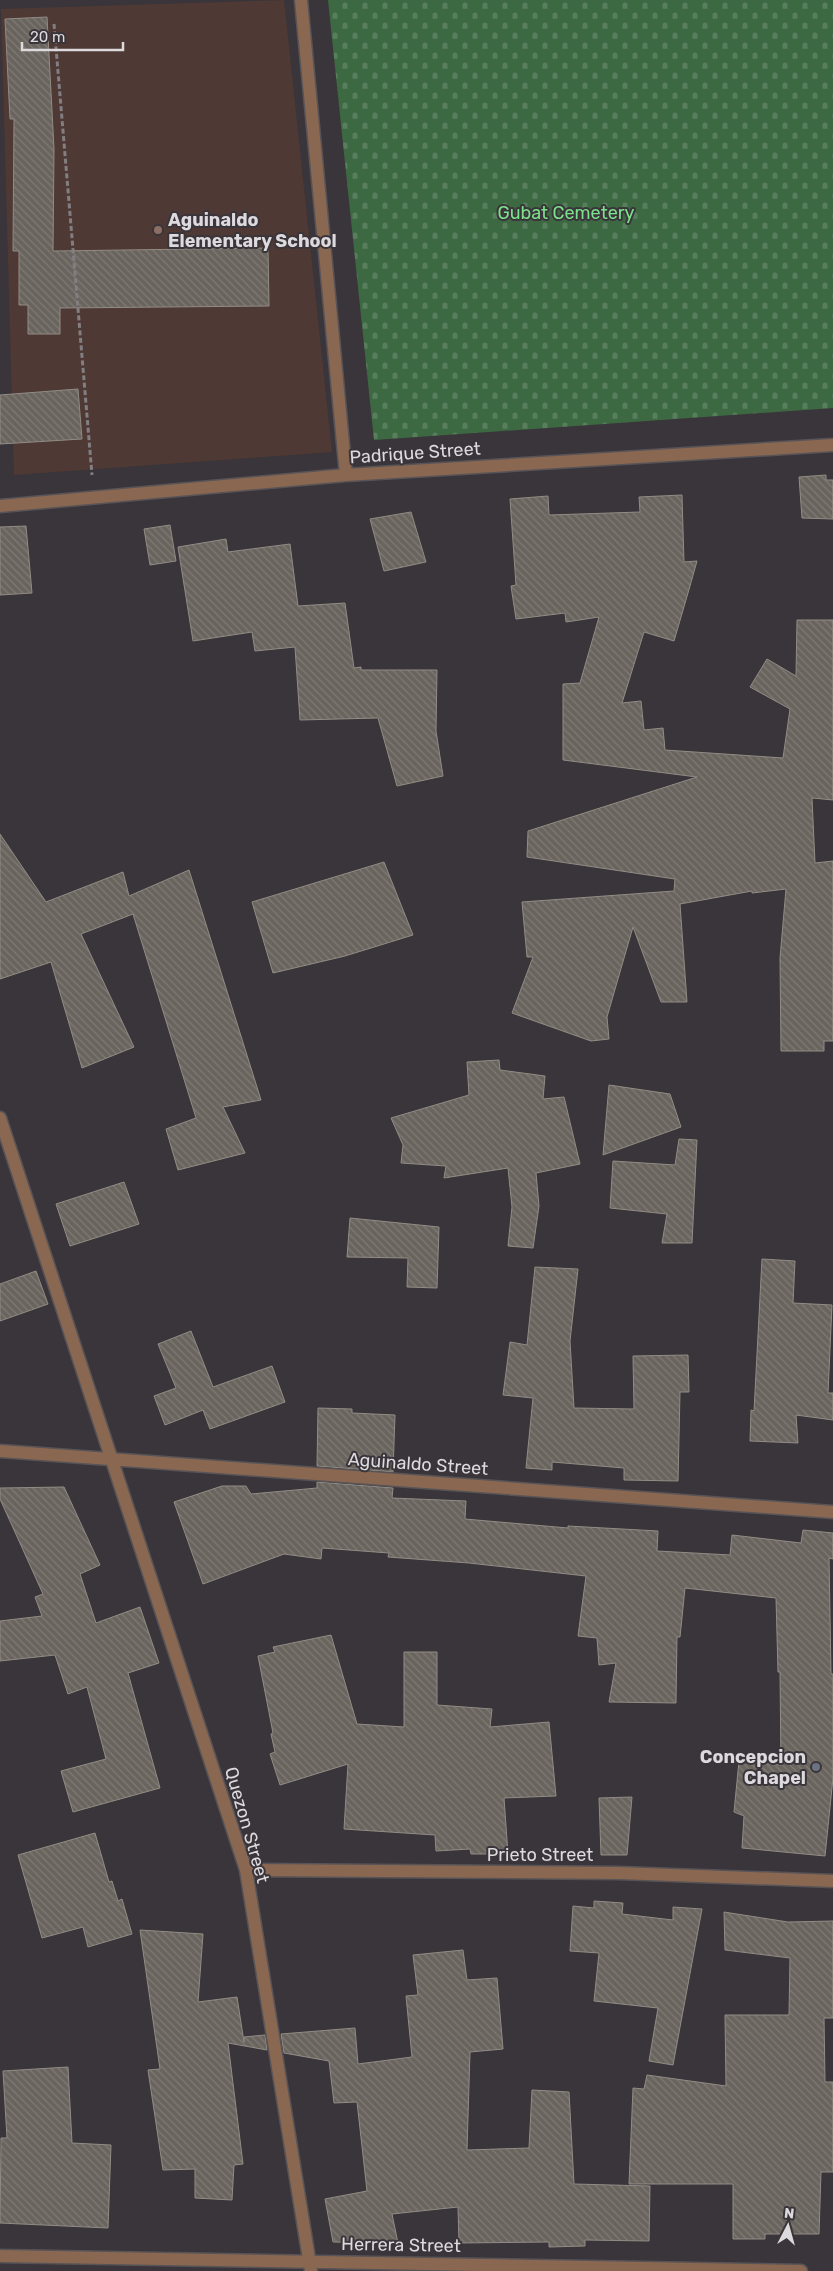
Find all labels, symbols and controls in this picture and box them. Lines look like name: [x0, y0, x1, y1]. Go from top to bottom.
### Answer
scale bar: [22, 20, 124, 52]
text: 20 m: [30, 28, 65, 46]
park label: Gubat Cemetery: [497, 202, 635, 224]
place label: Aguinaldo Elementary School: [168, 209, 337, 252]
marker: Aguinaldo Elementary School: [152, 224, 164, 236]
street label: Padrique Street: [349, 437, 481, 469]
street label: Aguinaldo Street: [347, 1448, 489, 1480]
place label: Concepcion Chapel: [700, 1746, 806, 1789]
marker: Concepcion Chapel: [810, 1761, 822, 1773]
street label: Quezon Street: [220, 1764, 274, 1886]
street label: Prieto Street: [487, 1844, 593, 1866]
north arrow: [763, 2201, 813, 2251]
text: N: [783, 2205, 795, 2223]
street label: Herrera Street: [341, 2233, 461, 2257]

